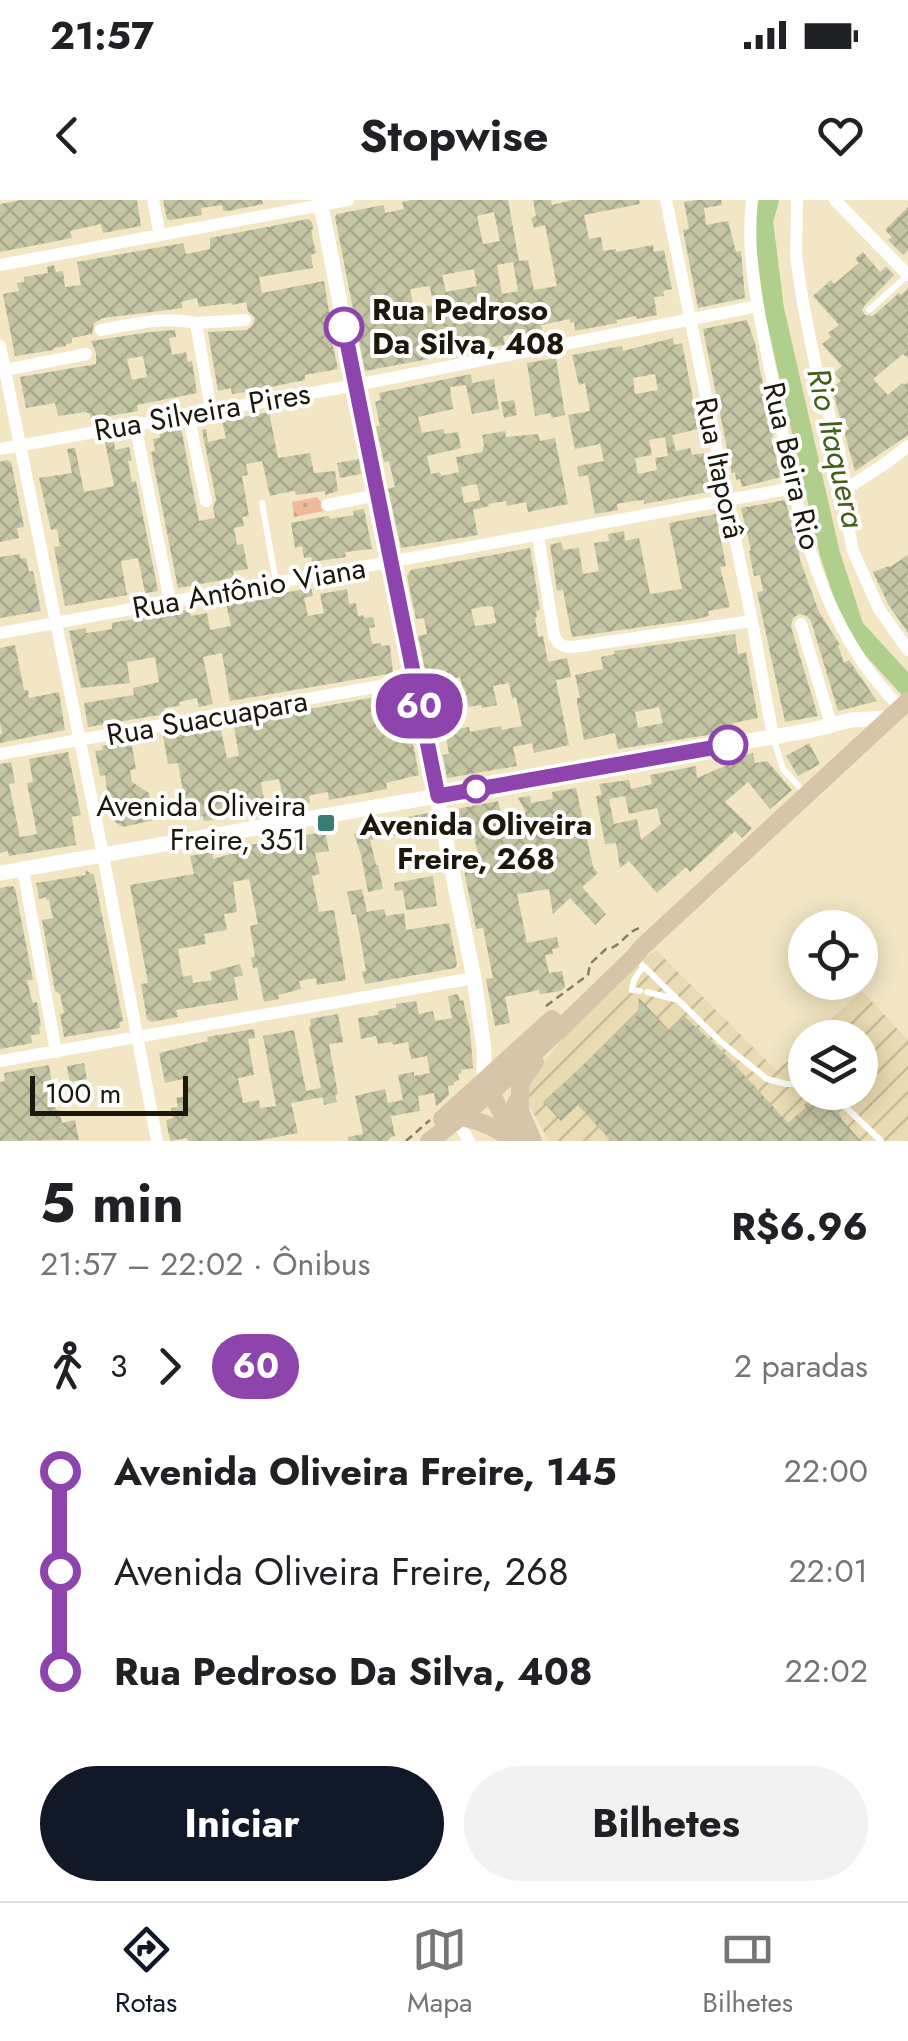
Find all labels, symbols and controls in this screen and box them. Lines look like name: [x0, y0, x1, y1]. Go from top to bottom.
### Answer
text: 21:57: [50, 8, 154, 63]
text: Stopwise: [359, 103, 549, 168]
icon: back: [40, 108, 95, 163]
icon: heart: [813, 108, 868, 163]
place label: Rua Pedroso Da Silva, 408: [372, 288, 565, 365]
marker: Rua Pedroso Da Silva, 408: [325, 308, 363, 346]
water label: Rio Itaquera: [795, 363, 877, 533]
street label: Rua Silveira Pires: [91, 371, 313, 452]
street label: Rua Beira Rio: [752, 378, 833, 554]
street label: Rua Itaporâ: [685, 393, 756, 542]
street label: Rua Antônio Viana: [129, 546, 369, 629]
line badge: 60: [374, 674, 464, 738]
street label: Rua Suacuapara: [103, 679, 311, 756]
text: 60: [396, 681, 442, 731]
unlabelled marker: [709, 726, 747, 764]
marker: Avenida Oliveira Freire, 268: [463, 776, 489, 802]
place label: Avenida Oliveira Freire, 351: [96, 784, 306, 861]
place label: Avenida Oliveira Freire, 268: [359, 803, 592, 880]
marker: Avenida Oliveira Freire, 351: [315, 812, 337, 834]
map controls: [788, 910, 878, 1110]
button: locate: [788, 910, 878, 1000]
button: layers: [788, 1020, 878, 1110]
scale bar: [30, 1071, 188, 1116]
text: 100 m: [45, 1073, 121, 1114]
text: 5 min: [40, 1163, 184, 1243]
text: R$6.96: [731, 1199, 868, 1254]
text: 21:57 – 22:02 · Ônibus: [40, 1241, 371, 1287]
icon: walk: [40, 1339, 95, 1394]
icon: forward: [142, 1339, 197, 1394]
text: 60: [232, 1341, 279, 1391]
text: 3: [110, 1343, 127, 1389]
text: 2 paradas: [734, 1343, 868, 1389]
text: Avenida Oliveira Freire, 145: [114, 1444, 617, 1499]
text: 22:00: [784, 1448, 868, 1494]
text: Avenida Oliveira Freire, 268: [114, 1544, 569, 1599]
text: 22:01: [788, 1548, 868, 1594]
text: Rua Pedroso Da Silva, 408: [114, 1644, 593, 1699]
text: 22:02: [785, 1648, 868, 1694]
button: Iniciar: [40, 1766, 444, 1881]
button: Bilhetes: [464, 1766, 868, 1881]
tab: Rotas: [115, 1922, 177, 2023]
tab: Mapa: [407, 1922, 473, 2023]
tab: Bilhetes: [702, 1922, 793, 2023]

